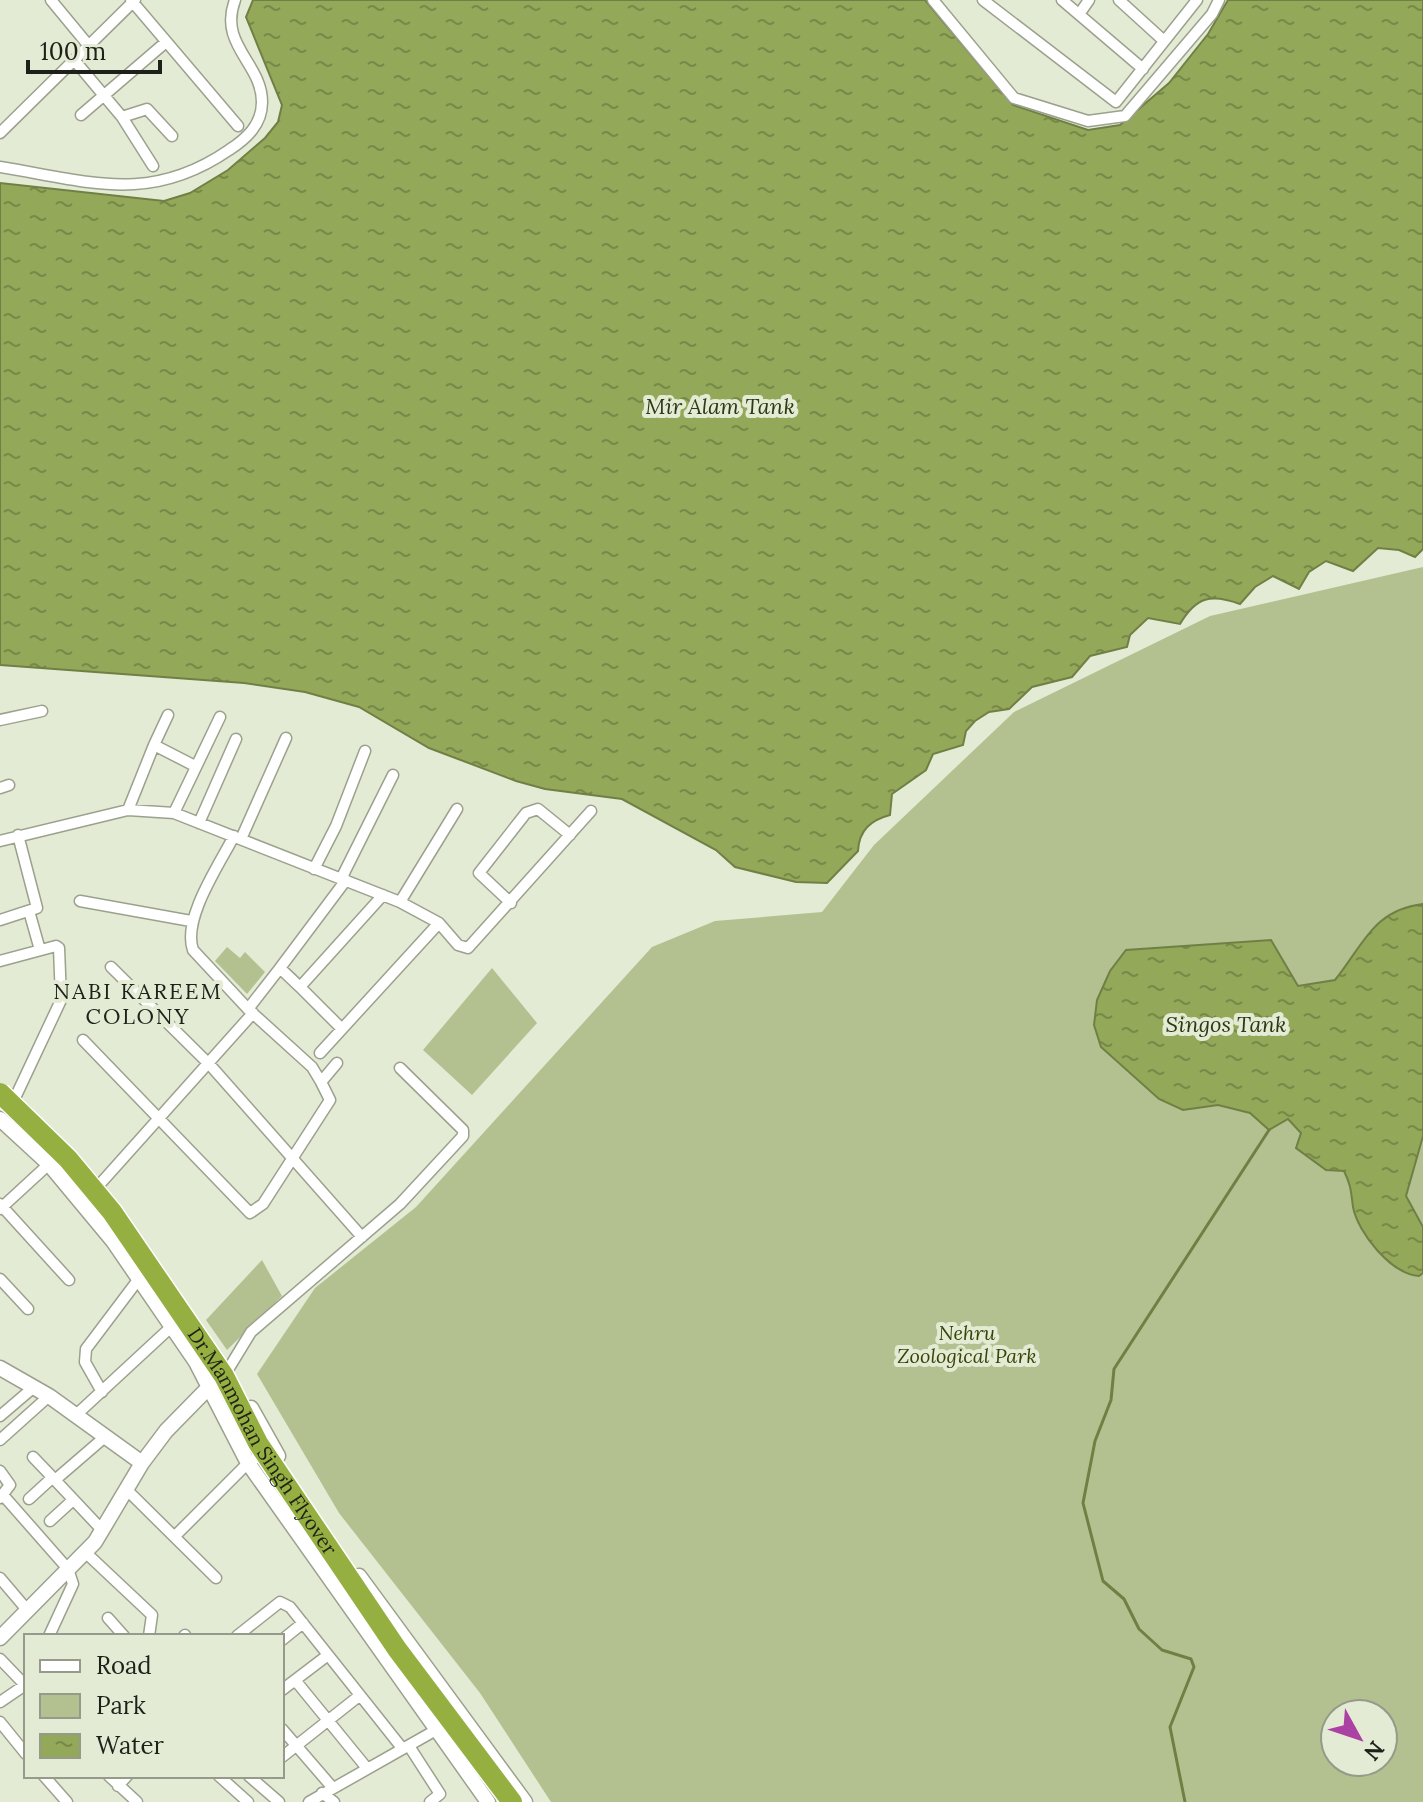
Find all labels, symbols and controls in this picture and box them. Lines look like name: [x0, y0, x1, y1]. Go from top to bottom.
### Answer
scale bar: [28, 24, 160, 74]
text: 100 m: [40, 36, 106, 67]
water label: Mir Alam Tank: [645, 392, 795, 420]
district label: NABI KAREEM COLONY: [53, 977, 223, 1030]
water label: Singos Tank: [1166, 1010, 1286, 1038]
park label: Nehru Zoological Park: [897, 1320, 1037, 1368]
street label: Dr.Manmohan Singh Flyover: [183, 1322, 343, 1560]
legend: [24, 1634, 284, 1778]
text: Road: [96, 1650, 152, 1681]
text: Park: [96, 1690, 146, 1721]
north arrow: [1319, 1698, 1399, 1778]
text: Water: [96, 1730, 164, 1761]
text: N: [1358, 1735, 1391, 1766]

